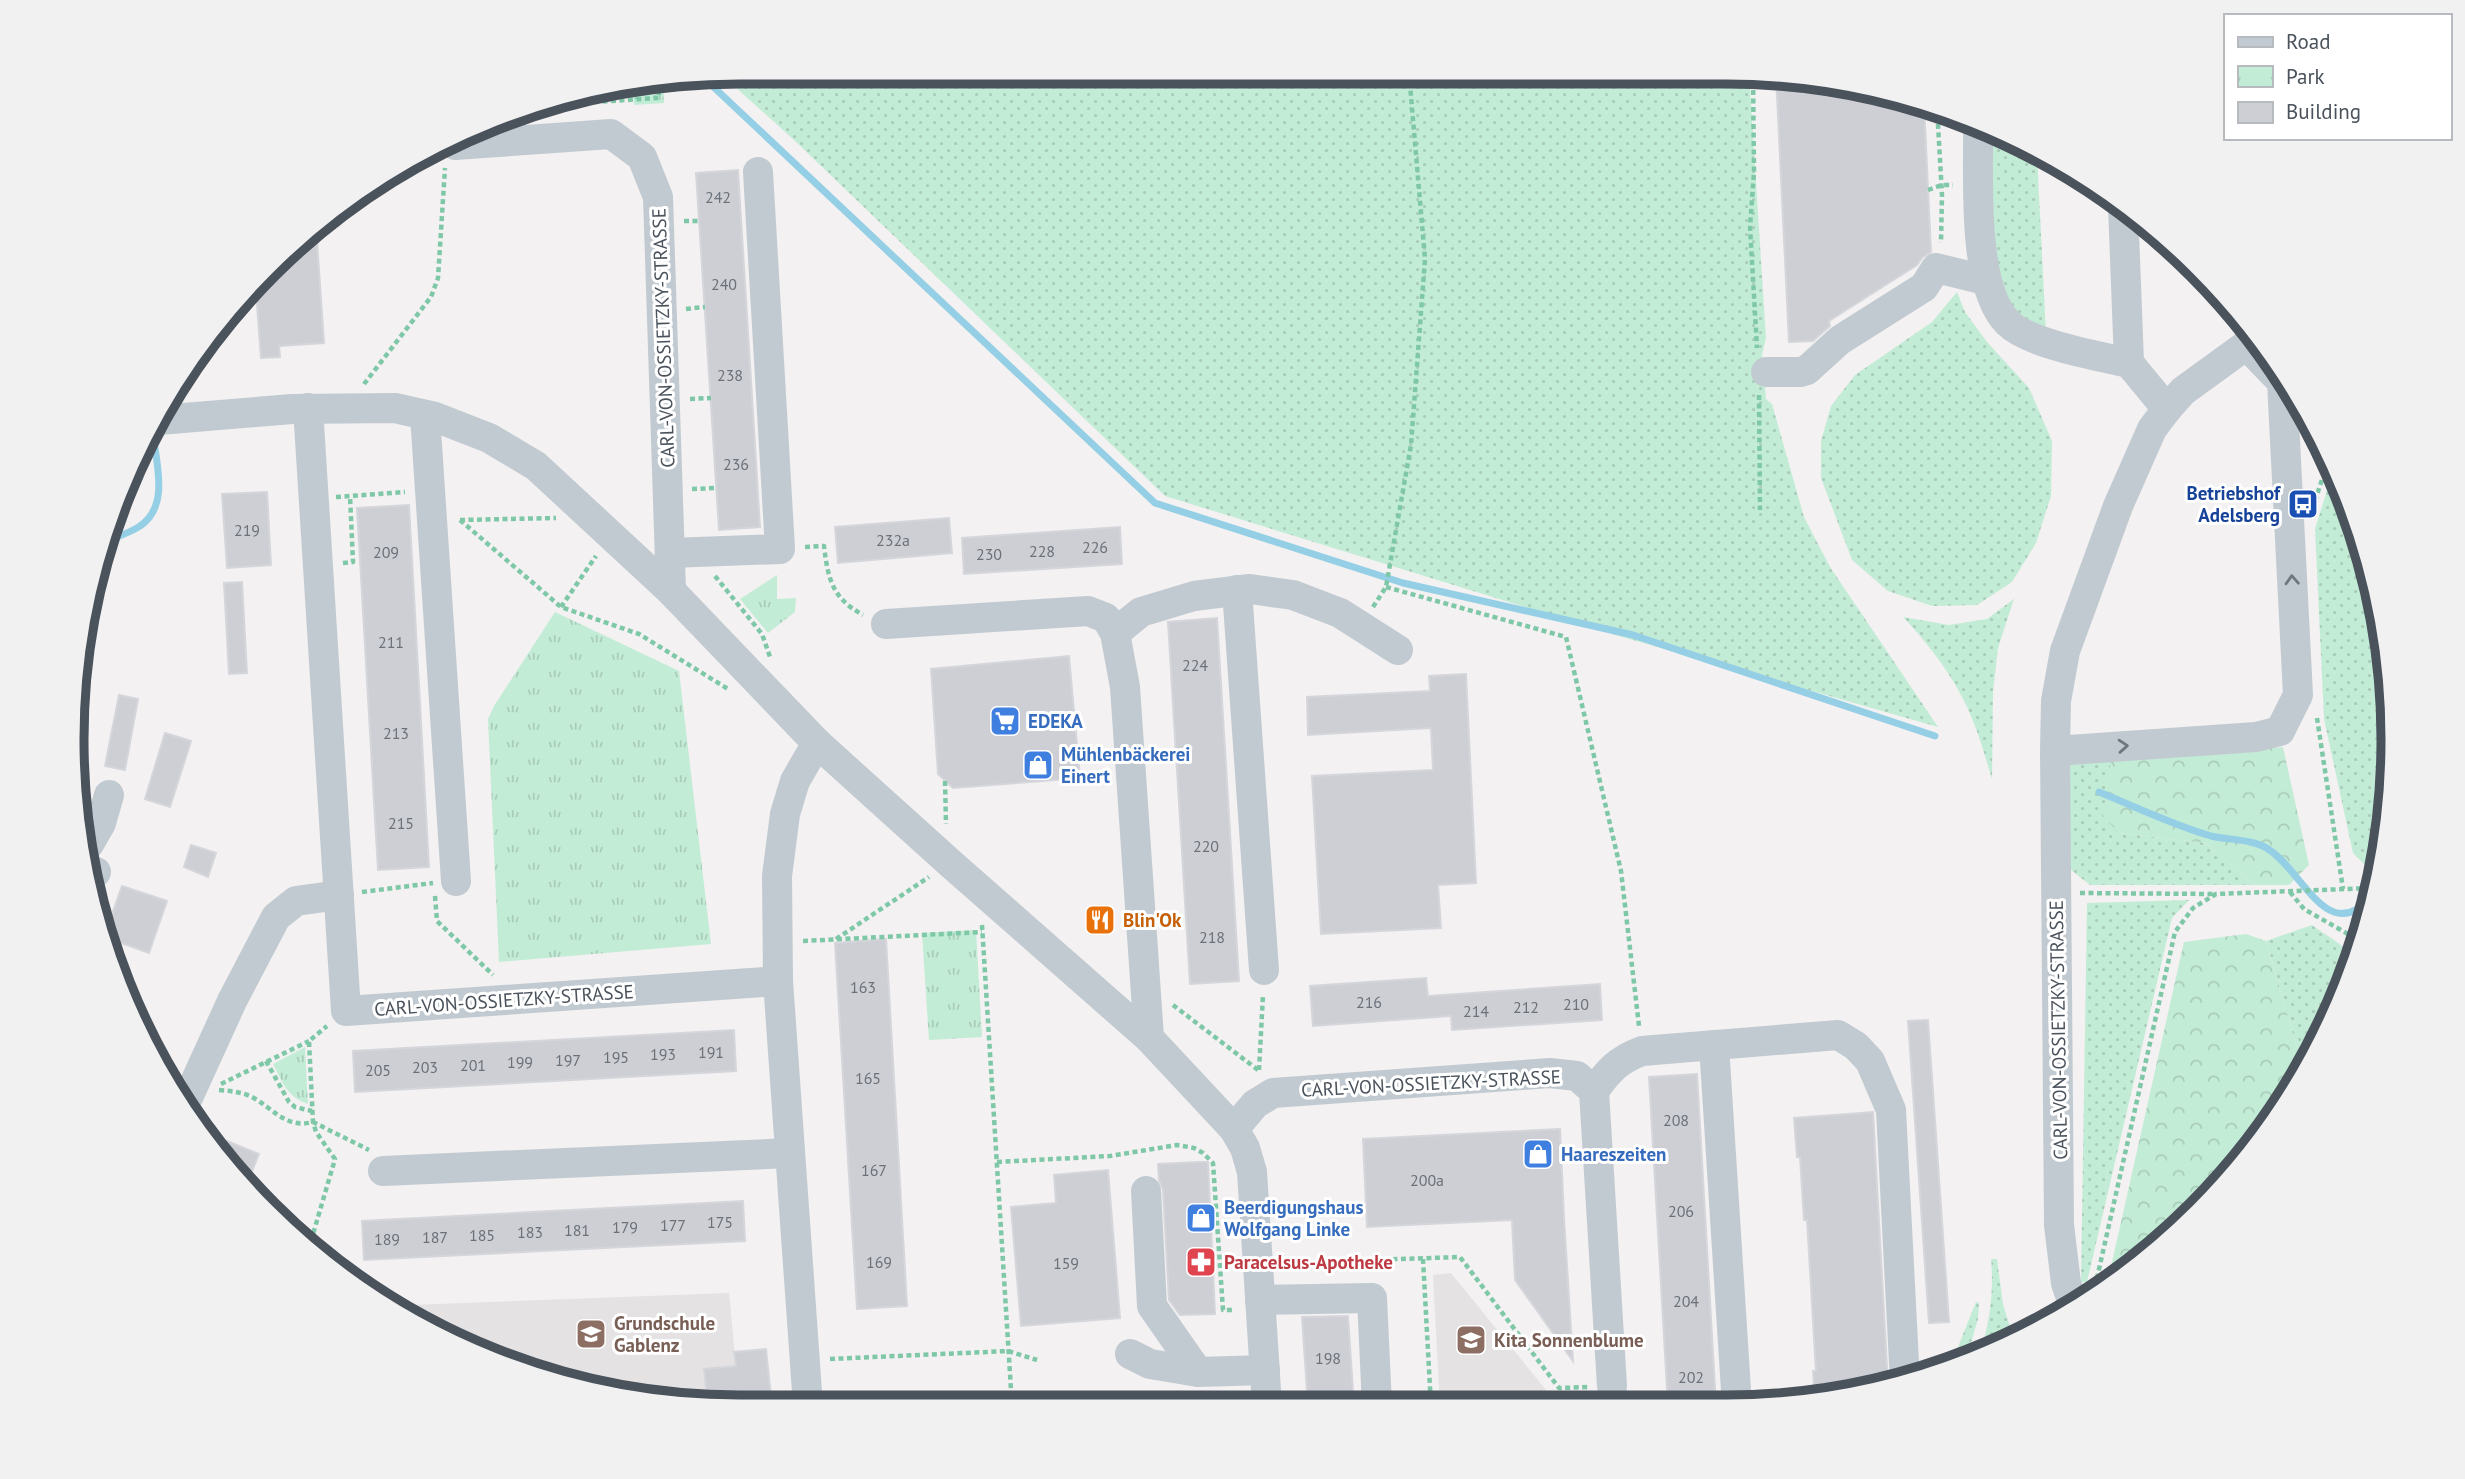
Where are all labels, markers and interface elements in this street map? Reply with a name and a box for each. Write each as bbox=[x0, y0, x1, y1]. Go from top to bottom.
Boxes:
legend bbox=[2224, 14, 2451, 140]
text: Road bbox=[2286, 28, 2330, 55]
text: Park bbox=[2286, 63, 2325, 90]
text: Building bbox=[2286, 98, 2361, 125]
house number: 242 bbox=[705, 187, 731, 207]
street label: CARL-VON-OSSIETZKY-STRASSE bbox=[646, 208, 680, 468]
house number: 240 bbox=[711, 274, 737, 294]
house number: 238 bbox=[717, 365, 743, 385]
house number: 236 bbox=[723, 454, 749, 474]
place label: Betriebshof Adelsberg bbox=[2186, 481, 2282, 527]
bus stop icon: Betriebshof Adelsberg bbox=[2286, 487, 2320, 521]
house number: 219 bbox=[234, 520, 260, 540]
house number: 232a bbox=[876, 530, 910, 550]
house number: 226 bbox=[1082, 537, 1108, 557]
house number: 228 bbox=[1029, 541, 1055, 561]
house number: 209 bbox=[373, 542, 399, 562]
house number: 230 bbox=[976, 544, 1002, 564]
one-way arrow bbox=[2284, 575, 2299, 586]
house number: 211 bbox=[378, 632, 404, 652]
house number: 224 bbox=[1182, 655, 1208, 675]
supermarket icon: EDEKA bbox=[988, 704, 1022, 738]
place label: EDEKA bbox=[1028, 709, 1083, 733]
house number: 213 bbox=[383, 723, 409, 743]
one-way arrow bbox=[2118, 739, 2129, 754]
place label: Mühlenbäckerei Einert bbox=[1061, 742, 1190, 788]
shop icon: Mühlenbäckerei Einert bbox=[1021, 748, 1055, 782]
house number: 215 bbox=[388, 813, 414, 833]
house number: 220 bbox=[1193, 836, 1219, 856]
street label: CARL-VON-OSSIETZKY-STRASSE bbox=[2044, 900, 2072, 1160]
restaurant icon: Blin'Ok bbox=[1083, 903, 1117, 937]
place label: Blin'Ok bbox=[1123, 908, 1182, 932]
house number: 218 bbox=[1199, 927, 1225, 947]
house number: 163 bbox=[850, 977, 876, 997]
street label: CARL-VON-OSSIETZKY-STRASSE bbox=[374, 979, 634, 1021]
house number: 216 bbox=[1356, 992, 1382, 1012]
house number: 210 bbox=[1563, 994, 1589, 1014]
house number: 212 bbox=[1513, 997, 1539, 1017]
house number: 214 bbox=[1463, 1001, 1489, 1021]
house number: 191 bbox=[698, 1042, 724, 1062]
house number: 193 bbox=[650, 1044, 676, 1064]
house number: 195 bbox=[603, 1047, 629, 1067]
house number: 197 bbox=[555, 1050, 581, 1070]
house number: 199 bbox=[507, 1052, 533, 1072]
house number: 201 bbox=[460, 1055, 486, 1075]
house number: 203 bbox=[412, 1057, 438, 1077]
house number: 205 bbox=[365, 1060, 391, 1080]
street label: CARL-VON-OSSIETZKY-STRASSE bbox=[1301, 1064, 1561, 1102]
house number: 165 bbox=[855, 1068, 881, 1088]
house number: 208 bbox=[1663, 1110, 1689, 1130]
shop icon: Haareszeiten bbox=[1521, 1137, 1555, 1171]
place label: Haareszeiten bbox=[1561, 1142, 1666, 1166]
house number: 167 bbox=[861, 1160, 887, 1180]
house number: 200a bbox=[1410, 1170, 1444, 1190]
place label: Beerdigungshaus Wolfgang Linke bbox=[1224, 1195, 1363, 1241]
shop icon: Beerdigungshaus Wolfgang Linke bbox=[1184, 1201, 1218, 1235]
house number: 206 bbox=[1668, 1201, 1694, 1221]
house number: 175 bbox=[707, 1212, 733, 1232]
house number: 177 bbox=[660, 1215, 686, 1235]
house number: 179 bbox=[612, 1217, 638, 1237]
house number: 181 bbox=[564, 1220, 590, 1240]
house number: 183 bbox=[517, 1222, 543, 1242]
house number: 185 bbox=[469, 1225, 495, 1245]
house number: 187 bbox=[422, 1227, 448, 1247]
house number: 189 bbox=[374, 1229, 400, 1249]
pharmacy icon: Paracelsus-Apotheke bbox=[1184, 1245, 1218, 1279]
place label: Paracelsus-Apotheke bbox=[1224, 1250, 1393, 1274]
house number: 169 bbox=[866, 1252, 892, 1272]
house number: 159 bbox=[1053, 1253, 1079, 1273]
house number: 204 bbox=[1673, 1291, 1699, 1311]
place label: Grundschule Gablenz bbox=[614, 1311, 715, 1357]
school or university icon: Grundschule Gablenz bbox=[574, 1317, 608, 1351]
school or university icon: Kita Sonnenblume bbox=[1454, 1323, 1488, 1357]
place label: Kita Sonnenblume bbox=[1494, 1328, 1644, 1352]
house number: 198 bbox=[1315, 1348, 1341, 1368]
house number: 202 bbox=[1678, 1367, 1704, 1387]

